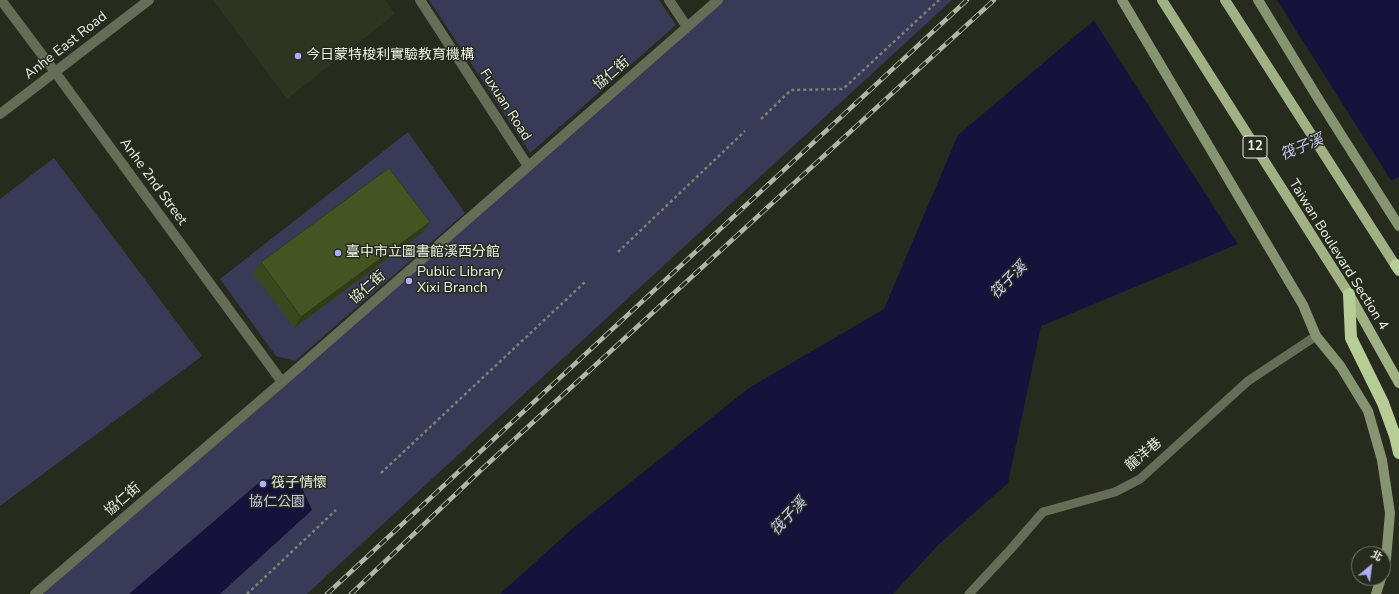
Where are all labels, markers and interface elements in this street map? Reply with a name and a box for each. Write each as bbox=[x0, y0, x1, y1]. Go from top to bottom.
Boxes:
street label: Anhe East Road bbox=[21, 8, 111, 84]
place label: 今日蒙特梭利實驗教育機構 bbox=[306, 48, 474, 64]
marker: 今日蒙特梭利實驗教育機構 bbox=[293, 51, 303, 61]
street label: 協仁街 bbox=[591, 54, 633, 94]
street label: Fuxuan Road bbox=[476, 66, 534, 144]
water label: 筏子溪 bbox=[1278, 131, 1326, 165]
street label: Anhe 2nd Street bbox=[116, 135, 190, 229]
road number: 12 bbox=[1243, 136, 1267, 158]
street label: Taiwan Boulevard Section 4 bbox=[1285, 176, 1391, 334]
place label: 臺中市立圖書館溪西分館 bbox=[346, 245, 500, 261]
marker: 臺中市立圖書館溪西分館 bbox=[333, 248, 343, 258]
water label: 筏子溪 bbox=[987, 259, 1031, 303]
place label: Public Library Xixi Branch bbox=[417, 265, 503, 298]
street label: 協仁街 bbox=[347, 268, 389, 308]
marker: Public Library Xixi Branch bbox=[404, 276, 414, 286]
street label: 龍洋巷 bbox=[1123, 435, 1165, 475]
place label: 筏子情懷 bbox=[271, 476, 327, 492]
marker: 筏子情懷 bbox=[258, 479, 268, 489]
street label: 協仁街 bbox=[102, 480, 144, 520]
water label: 筏子溪 bbox=[767, 494, 811, 540]
park label: 協仁公園 bbox=[249, 495, 305, 511]
north arrow bbox=[1351, 546, 1391, 586]
text: 北 bbox=[1368, 547, 1385, 565]

